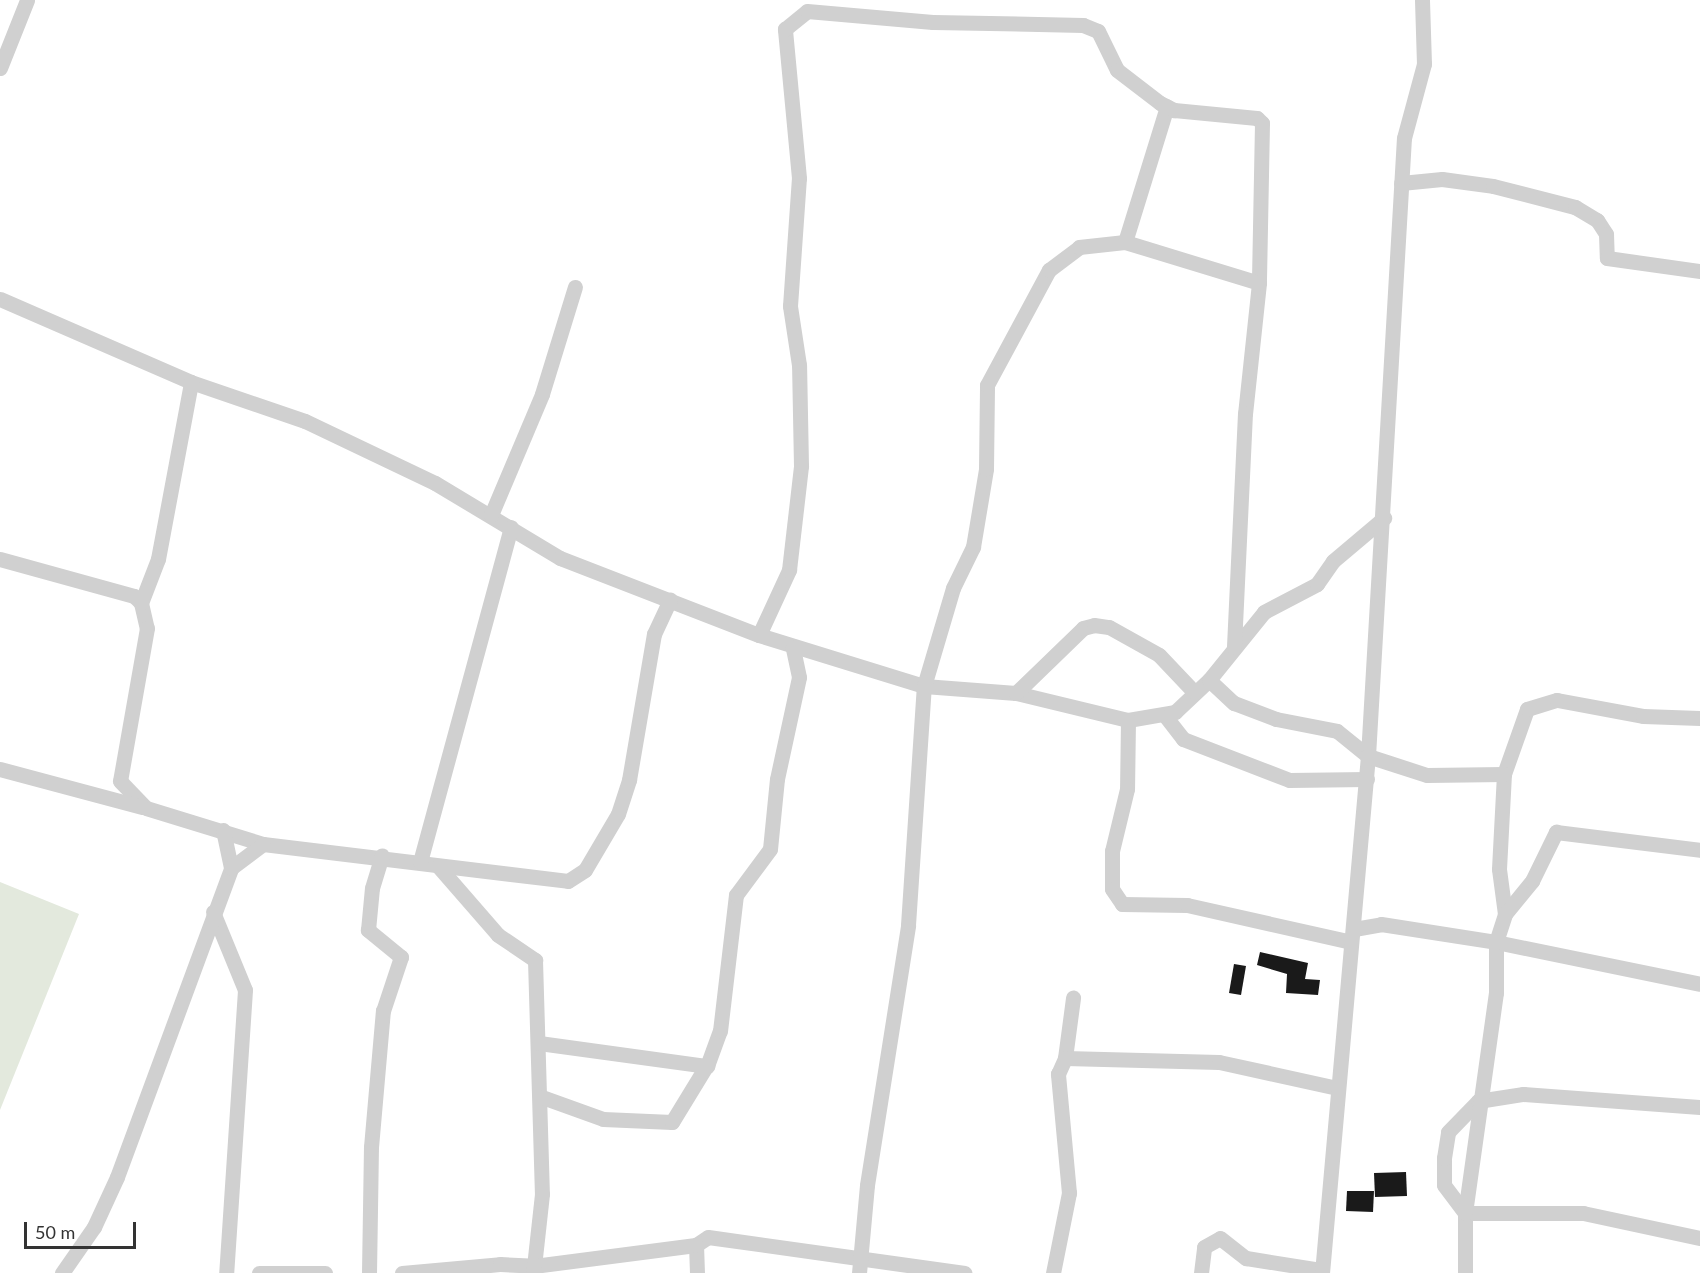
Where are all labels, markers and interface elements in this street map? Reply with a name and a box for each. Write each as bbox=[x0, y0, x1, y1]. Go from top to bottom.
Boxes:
scale bar bbox=[27, 1210, 140, 1248]
text: 50 m bbox=[35, 1221, 75, 1243]

